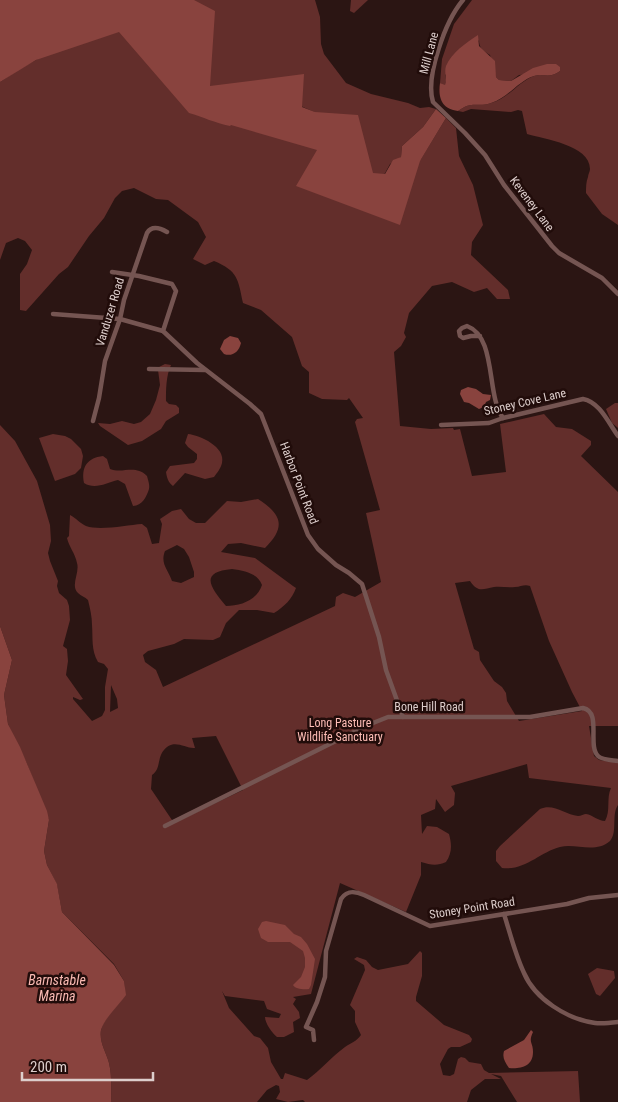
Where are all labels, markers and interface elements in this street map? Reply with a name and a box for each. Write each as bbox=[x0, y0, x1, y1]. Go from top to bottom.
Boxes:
street label: Mill Lane bbox=[417, 30, 441, 76]
street label: Keveney Lane bbox=[507, 174, 557, 234]
street label: Vanduzer Road bbox=[93, 276, 127, 348]
street label: Stoney Cove Lane bbox=[483, 386, 568, 418]
street label: Harbor Point Road bbox=[277, 440, 321, 526]
street label: Bone Hill Road bbox=[394, 700, 464, 714]
park label: Long Pasture Wildlife Sanctuary bbox=[297, 716, 383, 744]
street label: Stoney Point Road bbox=[428, 894, 516, 922]
water label: Barnstable Marina bbox=[28, 972, 86, 1004]
scale bar bbox=[22, 1050, 154, 1082]
text: 200 m bbox=[30, 1058, 67, 1076]

